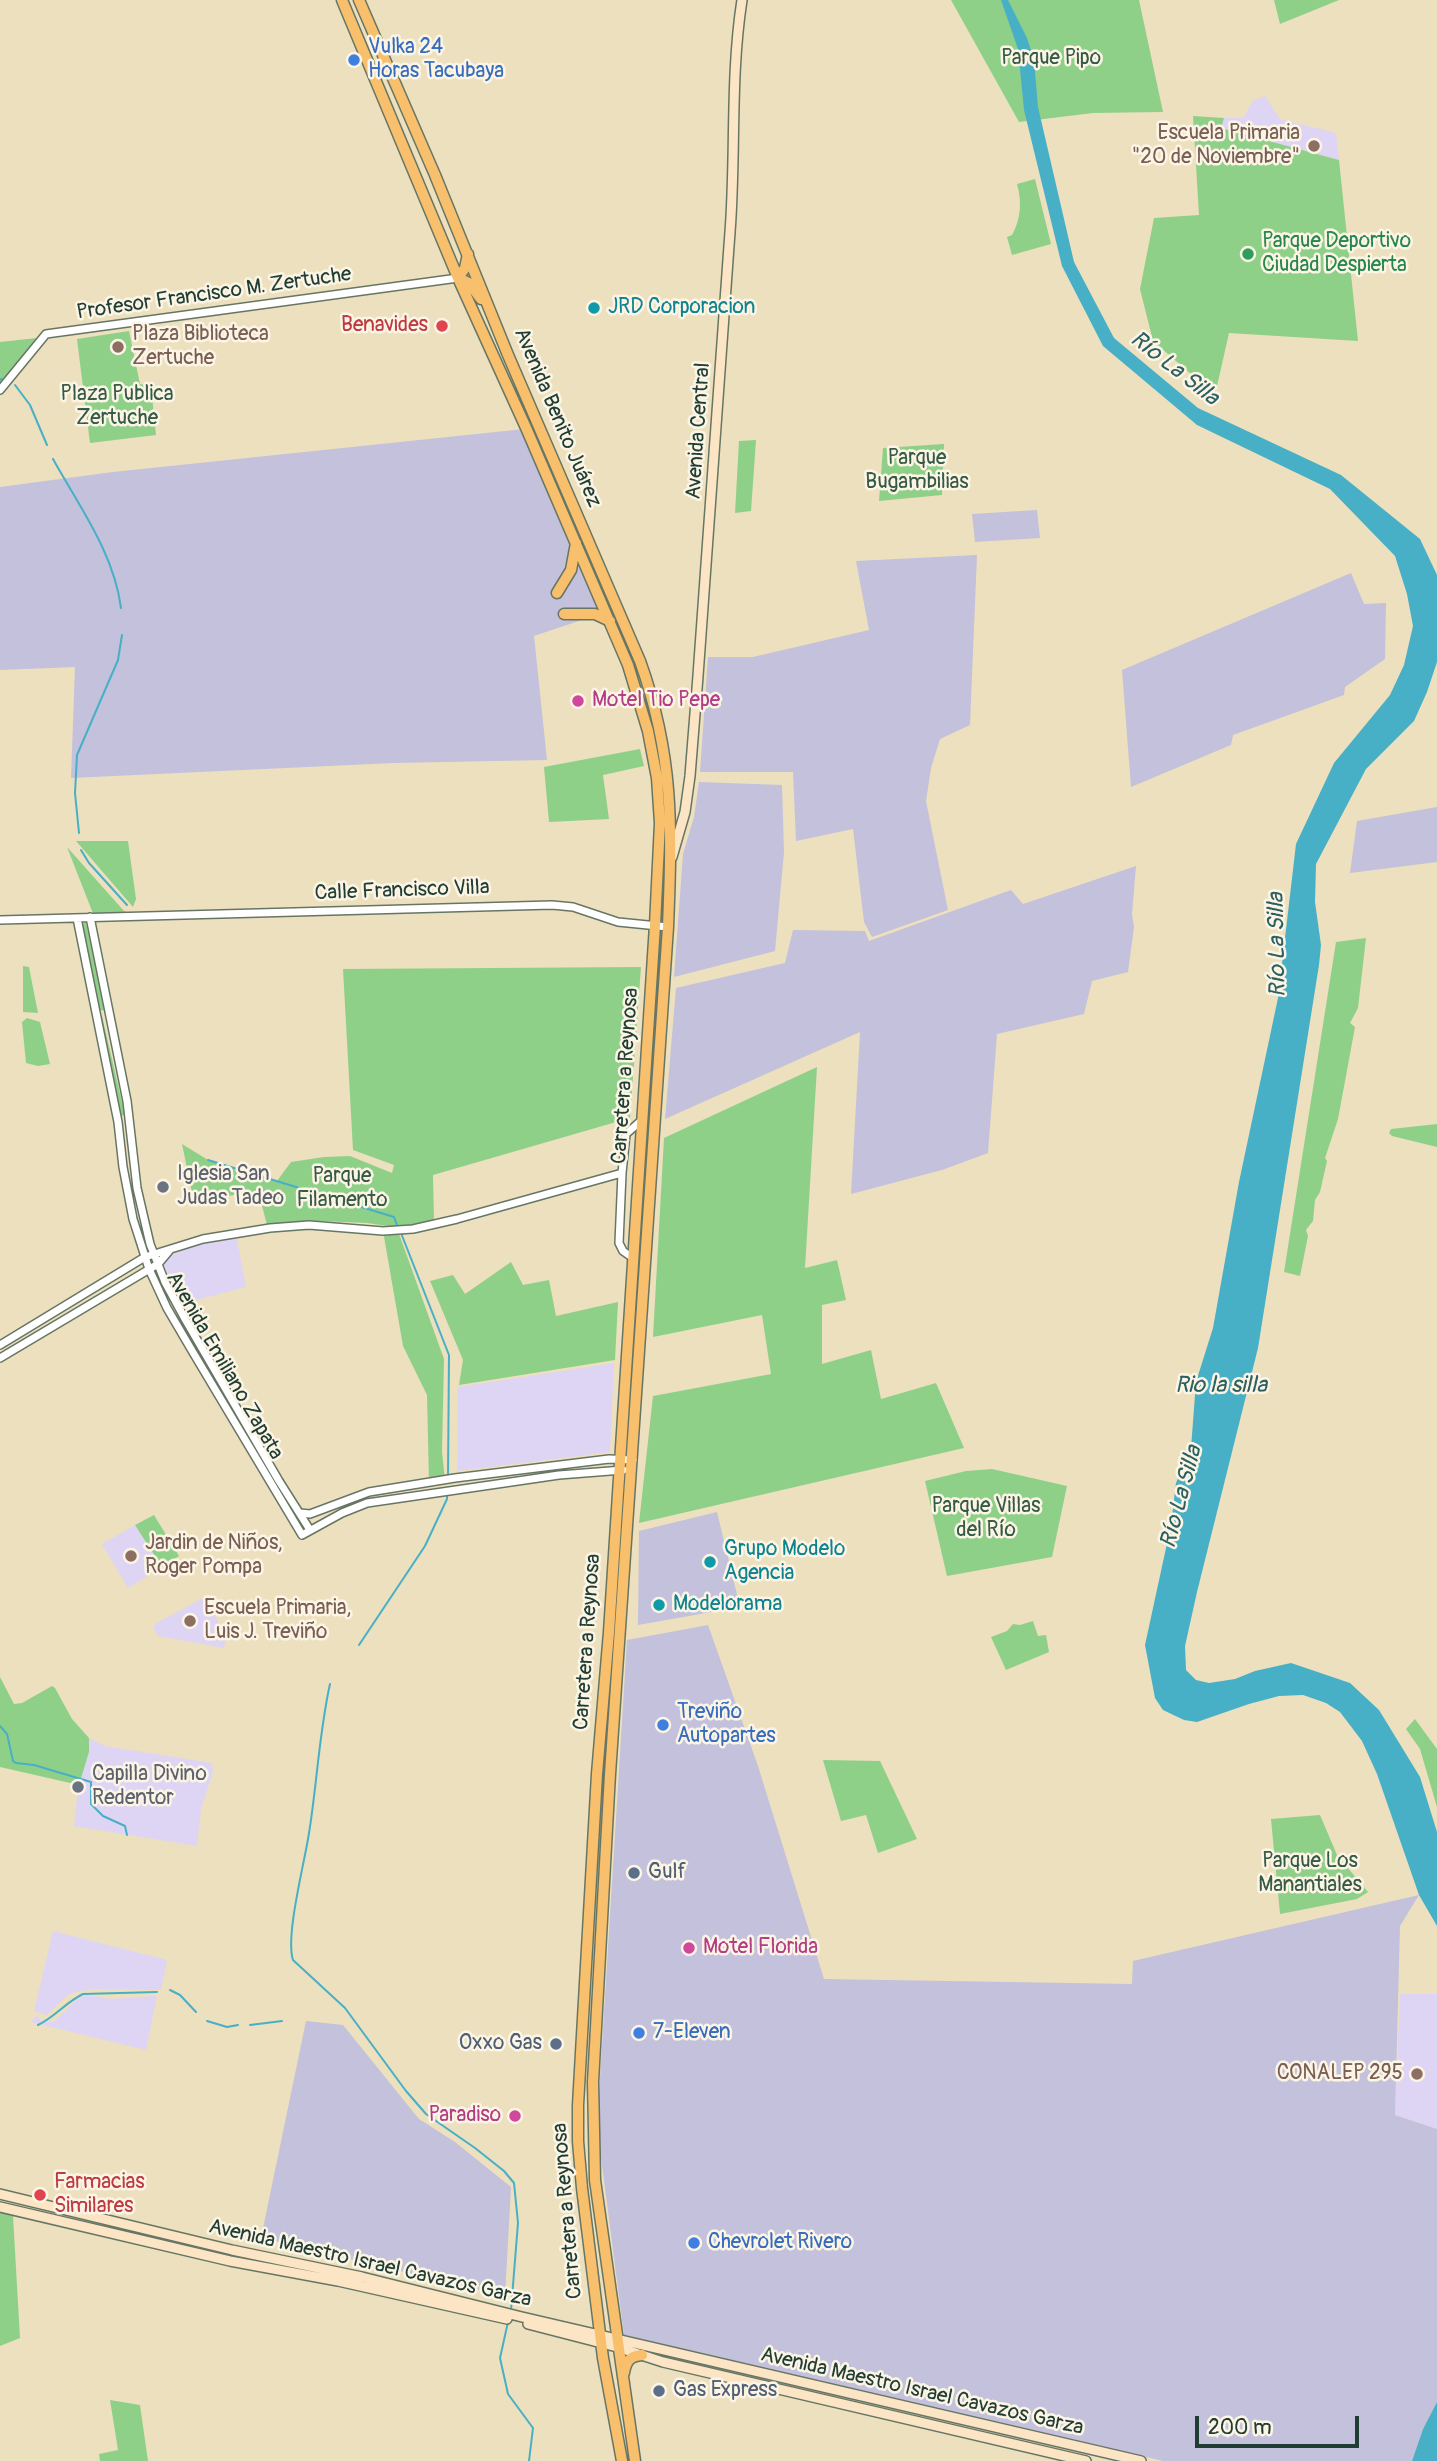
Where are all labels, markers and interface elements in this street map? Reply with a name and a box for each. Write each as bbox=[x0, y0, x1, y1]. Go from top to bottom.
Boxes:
place label: Vulka 24 Horas Tacubaya bbox=[368, 35, 504, 85]
park label: Parque Pipo bbox=[1001, 46, 1101, 72]
marker: Vulka 24 Horas Tacubaya bbox=[346, 52, 362, 68]
place label: Escuela Primaria "20 de Noviembre" bbox=[1132, 121, 1300, 171]
marker: Escuela Primaria "20 de Noviembre" bbox=[1306, 138, 1322, 154]
place label: Parque Deportivo Ciudad Despierta bbox=[1262, 229, 1411, 279]
marker: Parque Deportivo Ciudad Despierta bbox=[1240, 246, 1256, 262]
street label: Profesor Francisco M. Zertuche bbox=[75, 262, 353, 326]
place label: JRD Corporacion bbox=[608, 295, 755, 321]
marker: JRD Corporacion bbox=[586, 300, 602, 316]
place label: Benavides bbox=[341, 313, 428, 339]
marker: Benavides bbox=[434, 318, 450, 334]
place label: Plaza Biblioteca Zertuche bbox=[132, 322, 269, 372]
street label: Avenida Benito Juárez bbox=[508, 324, 606, 512]
water label: Río La Silla bbox=[1124, 326, 1224, 412]
marker: Plaza Biblioteca Zertuche bbox=[110, 339, 126, 355]
street label: Avenida Central bbox=[682, 362, 716, 500]
park label: Plaza Publica Zertuche bbox=[60, 382, 174, 432]
park label: Parque Bugambilias bbox=[865, 446, 969, 496]
place label: Motel Tio Pepe bbox=[592, 688, 720, 714]
marker: Motel Tio Pepe bbox=[570, 693, 586, 709]
street label: Calle Francisco Villa bbox=[314, 875, 490, 907]
water label: Río La Silla bbox=[1263, 892, 1293, 998]
street label: Carretera a Reynosa bbox=[607, 987, 645, 1165]
place label: Iglesia San Judas Tadeo bbox=[177, 1162, 284, 1212]
park label: Parque Filamento bbox=[296, 1164, 388, 1214]
marker: Iglesia San Judas Tadeo bbox=[155, 1179, 171, 1195]
street label: Avenida Emiliano Zapata bbox=[160, 1268, 288, 1464]
water label: Rio la silla bbox=[1175, 1372, 1267, 1400]
water label: Río La Silla bbox=[1155, 1443, 1209, 1551]
park label: Parque Villas del Río bbox=[932, 1494, 1040, 1544]
place label: Jardin de Niños, Roger Pompa bbox=[145, 1531, 283, 1581]
place label: Grupo Modelo Agencia bbox=[724, 1537, 845, 1587]
marker: Jardin de Niños, Roger Pompa bbox=[123, 1548, 139, 1564]
street label: Carretera a Reynosa bbox=[569, 1553, 607, 1731]
marker: Grupo Modelo Agencia bbox=[702, 1554, 718, 1570]
place label: Modelorama bbox=[673, 1592, 782, 1618]
place label: Escuela Primaria, Luis J. Treviño bbox=[204, 1596, 351, 1646]
marker: Modelorama bbox=[651, 1597, 667, 1613]
marker: Escuela Primaria, Luis J. Treviño bbox=[182, 1613, 198, 1629]
place label: Treviño Autopartes bbox=[677, 1700, 776, 1750]
marker: Treviño Autopartes bbox=[655, 1717, 671, 1733]
place label: Capilla Divino Redentor bbox=[92, 1762, 207, 1812]
marker: Capilla Divino Redentor bbox=[70, 1779, 86, 1795]
park label: Parque Los Manantiales bbox=[1258, 1849, 1362, 1899]
place label: Gulf bbox=[648, 1860, 686, 1886]
marker: Gulf bbox=[626, 1865, 642, 1881]
place label: Motel Florida bbox=[703, 1935, 818, 1961]
marker: Motel Florida bbox=[681, 1940, 697, 1956]
place label: 7-Eleven bbox=[653, 2020, 731, 2046]
marker: 7-Eleven bbox=[631, 2025, 647, 2041]
place label: Oxxo Gas bbox=[459, 2031, 542, 2057]
marker: Oxxo Gas bbox=[548, 2036, 564, 2052]
place label: CONALEP 295 bbox=[1277, 2061, 1403, 2087]
marker: CONALEP 295 bbox=[1409, 2066, 1425, 2082]
place label: Paradiso bbox=[429, 2103, 501, 2129]
marker: Paradiso bbox=[507, 2108, 523, 2124]
street label: Carretera a Reynosa bbox=[548, 2122, 588, 2300]
place label: Farmacias Similares bbox=[54, 2170, 145, 2220]
marker: Farmacias Similares bbox=[32, 2187, 48, 2203]
street label: Avenida Maestro Israel Cavazos Garza bbox=[206, 2215, 534, 2313]
place label: Chevrolet Rivero bbox=[708, 2230, 852, 2256]
marker: Chevrolet Rivero bbox=[686, 2235, 702, 2251]
street label: Avenida Maestro Israel Cavazos Garza bbox=[758, 2343, 1086, 2441]
place label: Gas Express bbox=[673, 2378, 777, 2404]
marker: Gas Express bbox=[651, 2383, 667, 2399]
scale bar bbox=[1199, 2402, 1364, 2446]
text: 200 m bbox=[1208, 2414, 1272, 2441]

